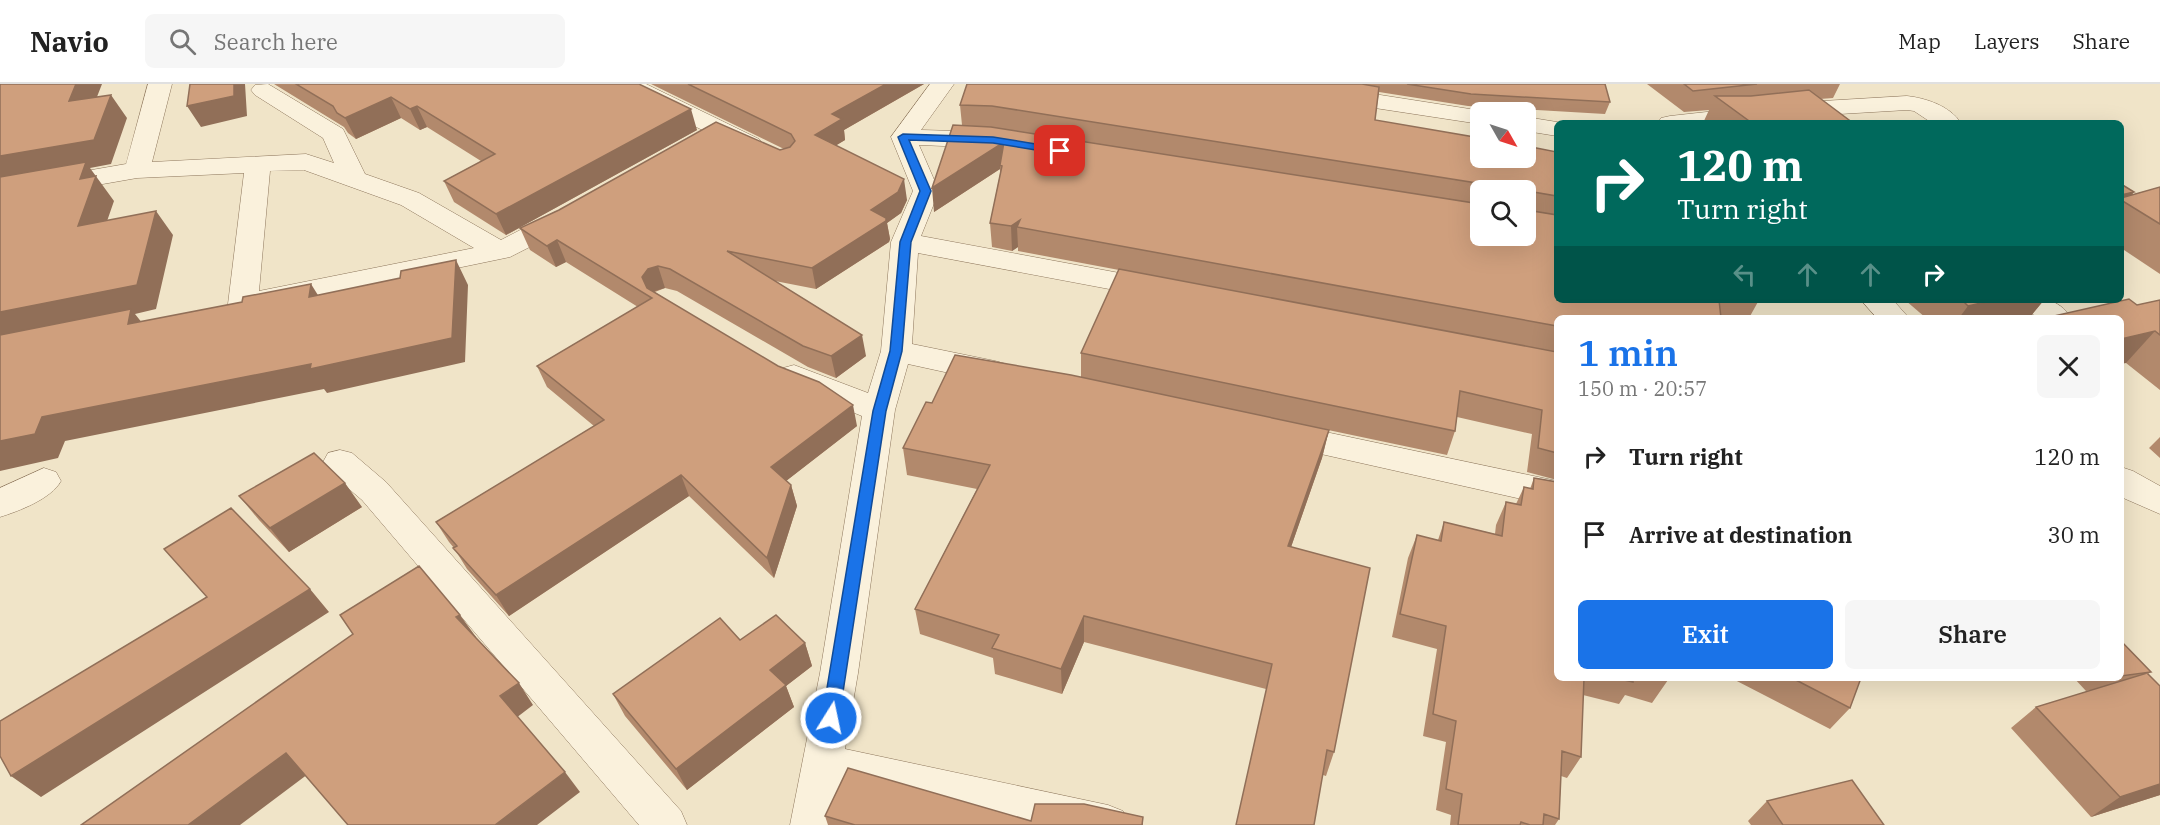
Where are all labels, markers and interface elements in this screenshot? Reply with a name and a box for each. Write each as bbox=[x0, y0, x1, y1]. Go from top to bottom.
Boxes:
search box bbox=[145, 14, 565, 68]
text: Navio bbox=[30, 23, 109, 60]
icon: search bbox=[166, 25, 199, 58]
text: Search here bbox=[214, 27, 338, 56]
text: Map bbox=[1898, 27, 1941, 55]
text: Layers bbox=[1974, 27, 2040, 55]
text: Share bbox=[2073, 27, 2130, 55]
north arrow bbox=[1470, 102, 1536, 168]
map controls bbox=[1470, 102, 1536, 246]
pin bbox=[1034, 125, 1085, 176]
icon: arrive bbox=[1043, 134, 1076, 167]
text: 120 m bbox=[1677, 138, 1803, 193]
icon: right bbox=[1578, 144, 1656, 222]
button: search bbox=[1470, 180, 1536, 246]
text: Turn right bbox=[1677, 191, 1808, 226]
icon: left bbox=[1728, 258, 1761, 291]
icon: ahead bbox=[1791, 258, 1824, 291]
icon: ahead bbox=[1854, 258, 1887, 291]
icon: right bbox=[1917, 258, 1950, 291]
text: 1 min bbox=[1578, 329, 1678, 376]
button: close bbox=[2037, 335, 2100, 398]
text: 150 m · 20:57 bbox=[1578, 375, 1707, 402]
icon: right bbox=[1578, 440, 1611, 473]
text: Turn right bbox=[1629, 442, 1743, 471]
text: 120 m bbox=[2034, 442, 2100, 471]
icon: arrive bbox=[1578, 518, 1611, 551]
text: Arrive at destination bbox=[1629, 520, 1852, 549]
text: 30 m bbox=[2048, 520, 2100, 549]
button: Exit bbox=[1578, 600, 1833, 669]
button: Share bbox=[1845, 600, 2100, 669]
position arrow bbox=[799, 686, 863, 750]

